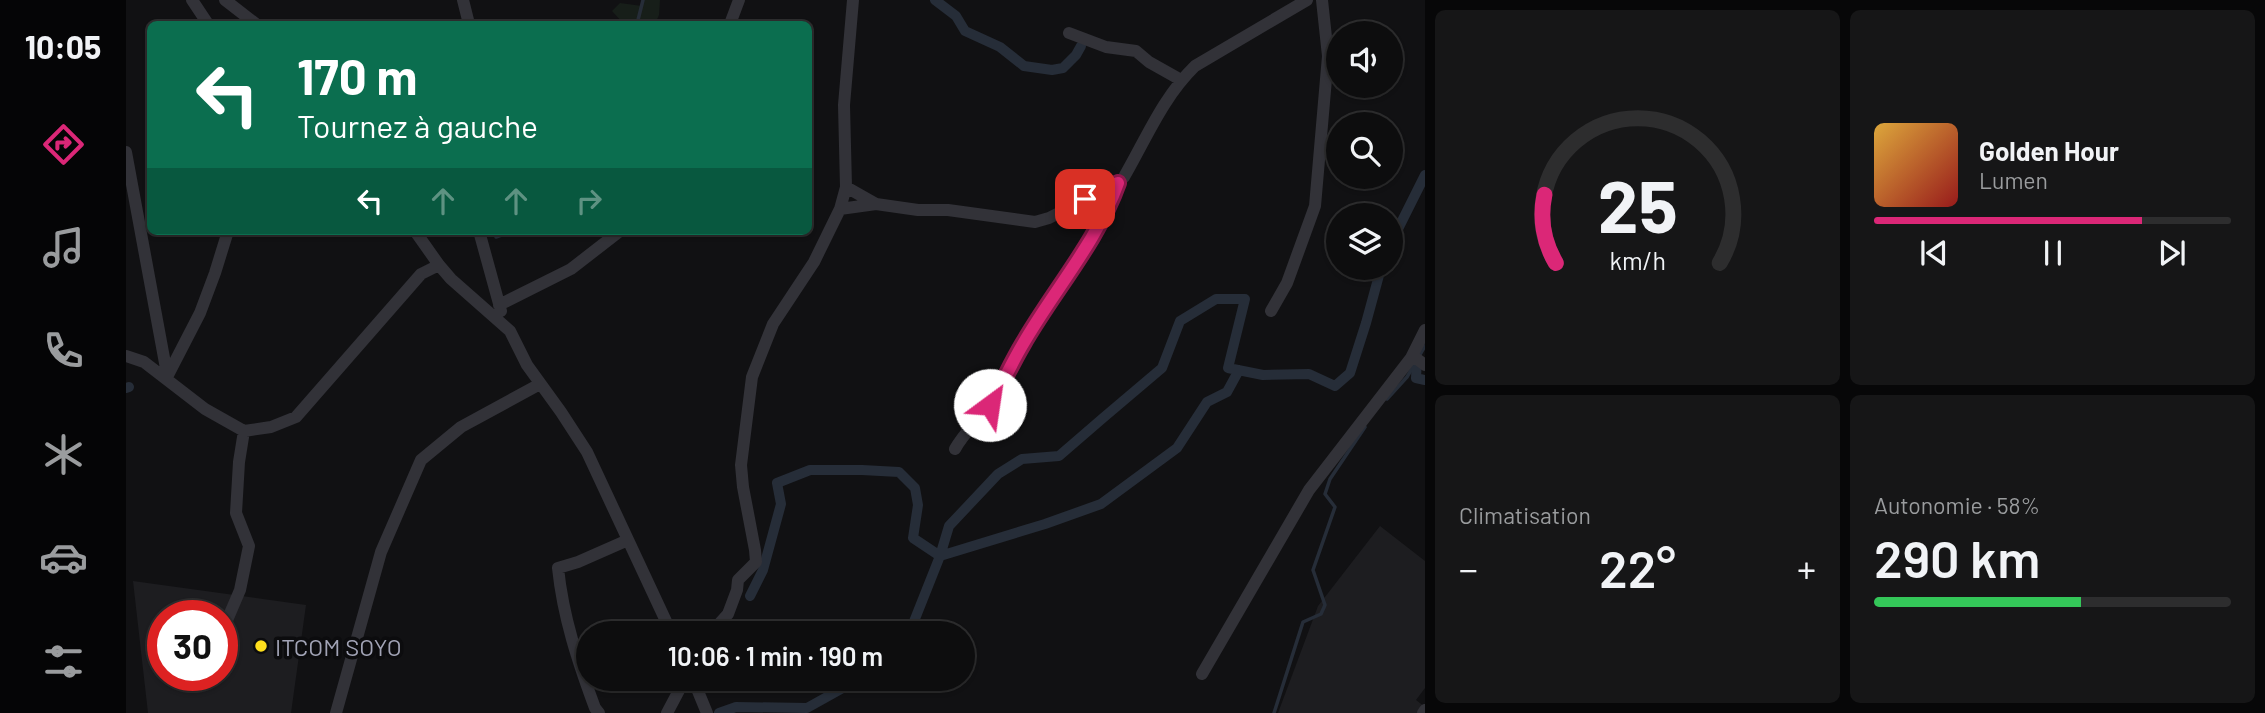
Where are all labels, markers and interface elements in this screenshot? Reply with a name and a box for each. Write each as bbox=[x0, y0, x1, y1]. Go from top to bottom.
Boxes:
map controls bbox=[1326, 21, 1403, 280]
button: sound bbox=[1326, 21, 1403, 98]
text: 10:05 bbox=[25, 27, 101, 65]
text: 170 m bbox=[297, 46, 417, 105]
icon: left bbox=[182, 49, 273, 140]
text: Tournez à gauche bbox=[297, 106, 538, 144]
button: search bbox=[1326, 112, 1403, 189]
icon: directions bbox=[39, 120, 88, 169]
text: Golden Hour bbox=[1979, 135, 2119, 166]
text: 25 bbox=[1597, 161, 1678, 249]
text: Lumen bbox=[1979, 166, 2048, 194]
pin bbox=[1055, 169, 1115, 229]
icon: arrive bbox=[1066, 180, 1104, 218]
icon: left bbox=[351, 182, 389, 220]
icon: ahead bbox=[424, 182, 462, 220]
icon: ahead bbox=[497, 182, 535, 220]
icon: right bbox=[570, 182, 608, 220]
button: layers bbox=[1326, 203, 1403, 280]
icon: music bbox=[39, 223, 88, 272]
icon: previous bbox=[1915, 234, 1953, 272]
icon: pause bbox=[2034, 234, 2072, 272]
icon: next bbox=[2153, 234, 2191, 272]
text: km/h bbox=[1609, 245, 1666, 275]
icon: phone bbox=[39, 326, 88, 375]
position arrow bbox=[953, 368, 1027, 442]
icon: climate bbox=[39, 430, 88, 479]
text: Autonomie · 58% bbox=[1874, 491, 2040, 519]
text: Climatisation bbox=[1459, 501, 1591, 529]
text: 290 km bbox=[1874, 526, 2040, 588]
icon: car bbox=[39, 533, 88, 582]
text: 22° bbox=[1599, 536, 1676, 598]
text: − bbox=[1459, 545, 1478, 591]
text: + bbox=[1797, 545, 1816, 591]
speed limit sign: 30 bbox=[147, 600, 238, 691]
place label: ITCOM SOYO bbox=[275, 632, 402, 661]
icon: filters bbox=[39, 637, 88, 686]
marker: ITCOM SOYO bbox=[253, 638, 269, 654]
text: 10:06 · 1 min · 190 m bbox=[668, 640, 883, 671]

